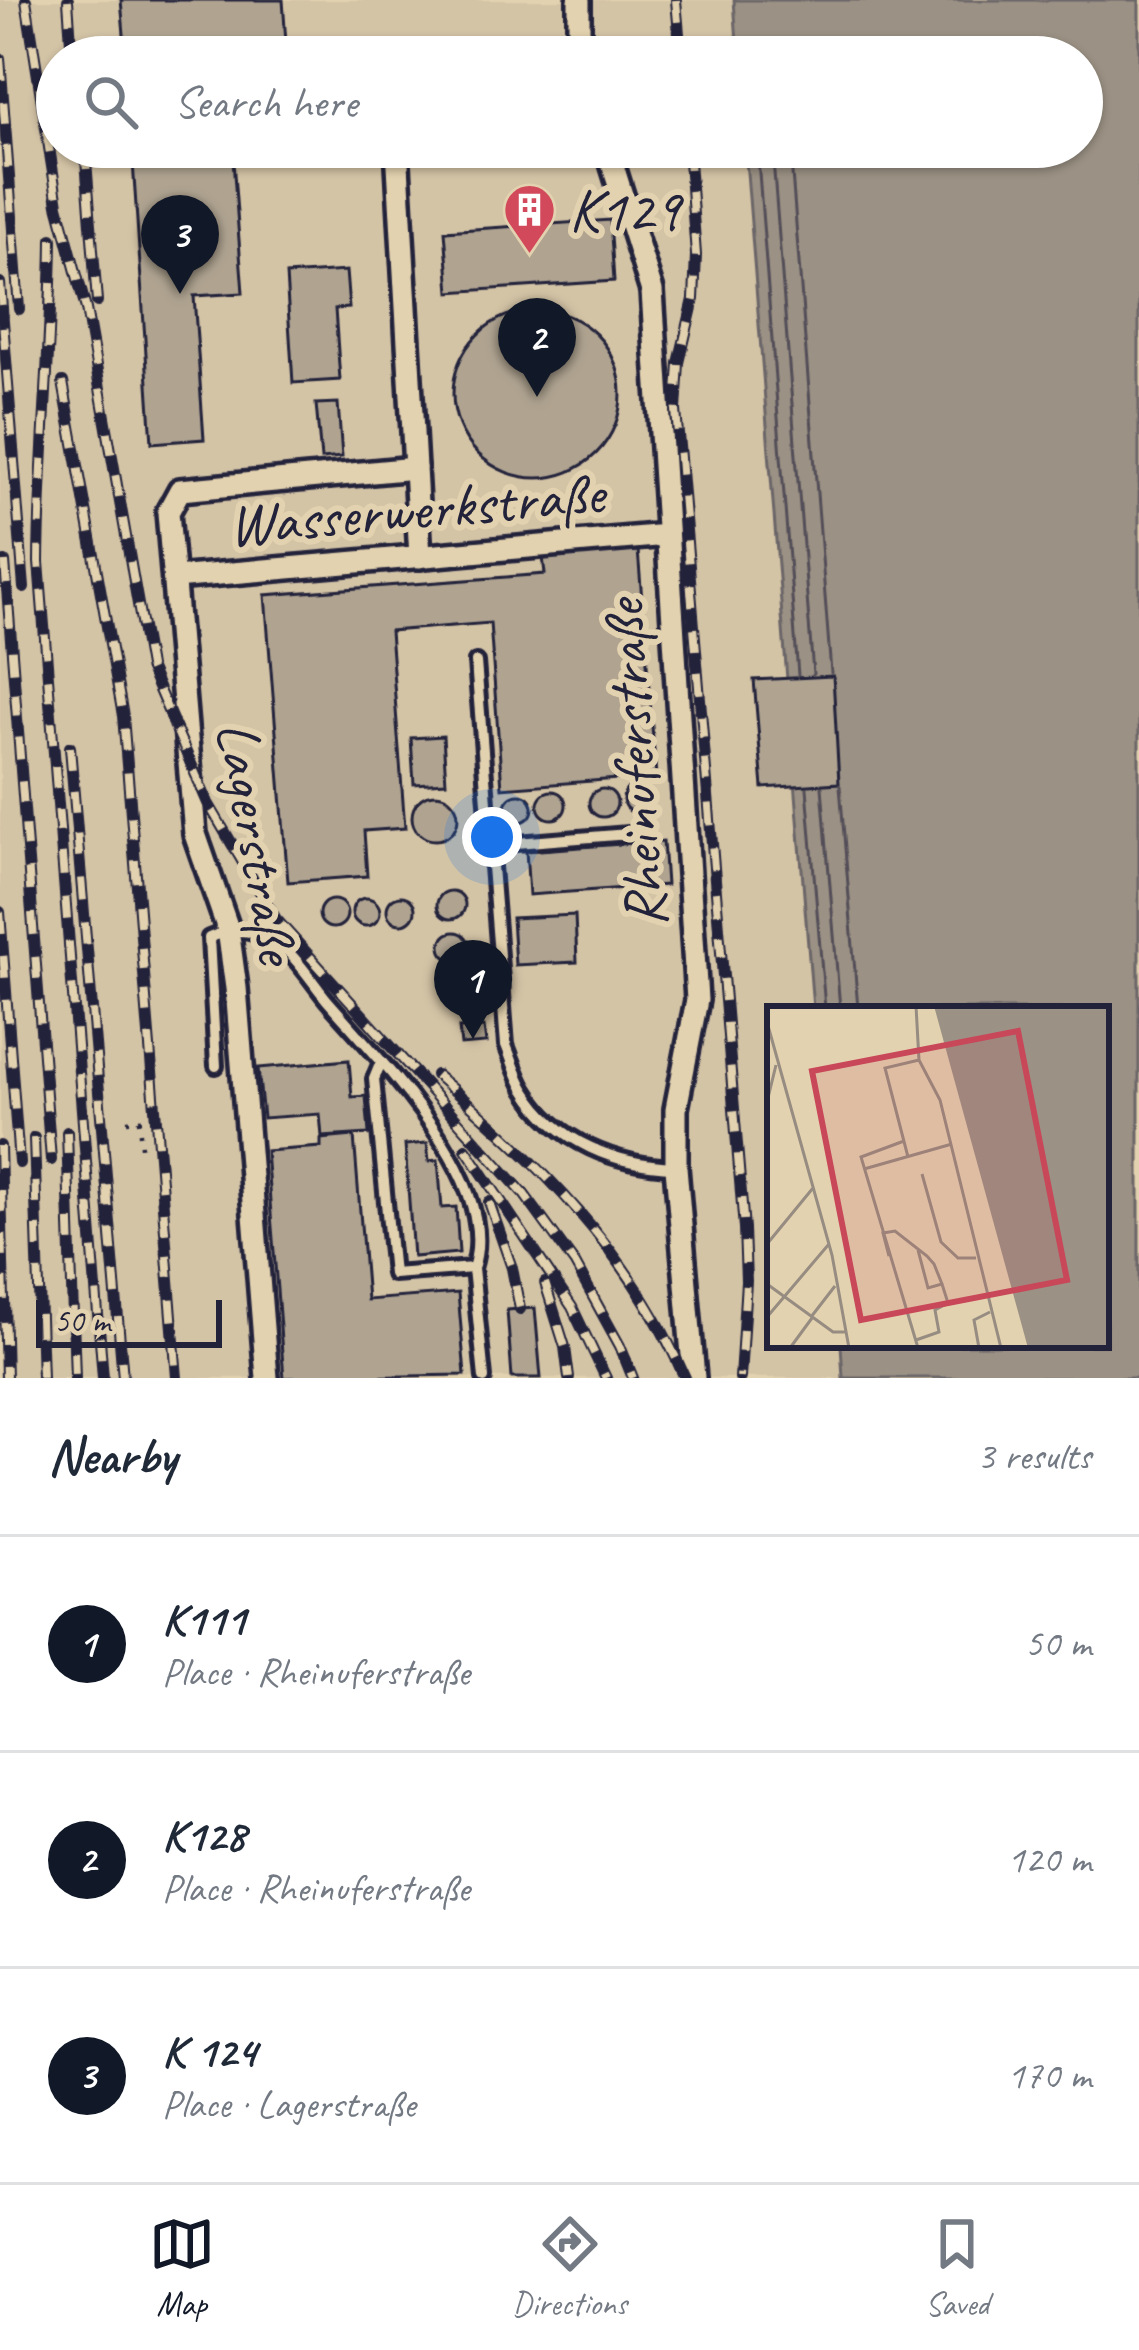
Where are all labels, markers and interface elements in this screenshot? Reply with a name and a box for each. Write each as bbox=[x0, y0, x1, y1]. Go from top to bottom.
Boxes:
search box bbox=[36, 36, 1103, 168]
icon: search bbox=[78, 69, 144, 135]
text: Search here bbox=[174, 74, 357, 131]
place label: K129 bbox=[569, 172, 685, 248]
building icon: K129 bbox=[502, 182, 558, 256]
pin: 3 bbox=[141, 195, 219, 294]
pin: 2 bbox=[498, 298, 576, 397]
street label: Wasserwerkstraße bbox=[225, 454, 612, 563]
street label: Rheinuferstraße bbox=[584, 593, 683, 930]
street label: Lagerstraße bbox=[199, 715, 317, 973]
your location bbox=[462, 807, 522, 867]
pin: 1 bbox=[434, 940, 512, 1039]
inset map bbox=[767, 1006, 1109, 1348]
scale bar bbox=[36, 1294, 222, 1347]
text: 50 m bbox=[54, 1300, 110, 1342]
text: Nearby bbox=[48, 1424, 176, 1488]
text: 3 results bbox=[977, 1432, 1091, 1481]
text: K111 bbox=[162, 1591, 246, 1648]
text: 1 bbox=[78, 1619, 96, 1668]
text: 50 m bbox=[1025, 1619, 1091, 1668]
text: Place · Rheinuferstraße bbox=[162, 1648, 470, 1697]
text: K128 bbox=[162, 1807, 246, 1864]
text: 2 bbox=[78, 1835, 96, 1884]
text: 120 m bbox=[1007, 1835, 1091, 1884]
text: Place · Rheinuferstraße bbox=[162, 1864, 470, 1913]
text: K 124 bbox=[162, 2023, 257, 2080]
text: 3 bbox=[78, 2051, 96, 2100]
text: 170 m bbox=[1007, 2051, 1091, 2100]
text: Place · Lagerstraße bbox=[162, 2080, 415, 2129]
tab: Map bbox=[149, 2211, 215, 2325]
tab: Directions bbox=[512, 2211, 627, 2325]
tab: Saved bbox=[924, 2211, 990, 2325]

